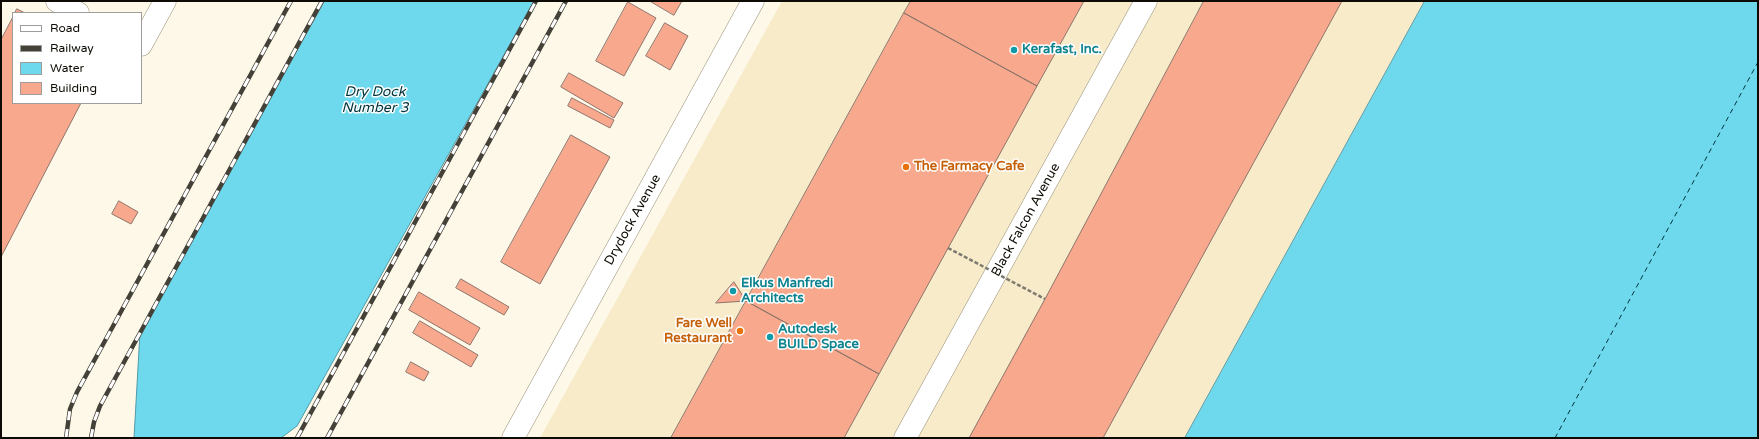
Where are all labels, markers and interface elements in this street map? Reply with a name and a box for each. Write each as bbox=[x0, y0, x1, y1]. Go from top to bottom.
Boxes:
legend bbox=[12, 12, 142, 104]
text: Road bbox=[50, 21, 80, 35]
text: Railway bbox=[50, 41, 94, 55]
place label: Kerafast, Inc. bbox=[1022, 42, 1102, 58]
marker: Kerafast, Inc. bbox=[1009, 45, 1019, 55]
text: Water bbox=[50, 61, 84, 75]
text: Building bbox=[50, 81, 97, 95]
water label: Dry Dock Number 3 bbox=[342, 84, 408, 116]
place label: The Farmacy Cafe bbox=[914, 159, 1024, 175]
street label: Black Falcon Avenue bbox=[988, 161, 1064, 279]
marker: The Farmacy Cafe bbox=[901, 162, 911, 172]
street label: Drydock Avenue bbox=[602, 172, 664, 268]
place label: Elkus Manfredi Architects bbox=[741, 276, 833, 307]
marker: Elkus Manfredi Architects bbox=[728, 286, 738, 296]
place label: Fare Well Restaurant bbox=[664, 316, 732, 347]
place label: Autodesk BUILD Space bbox=[778, 322, 859, 353]
marker: Fare Well Restaurant bbox=[735, 326, 745, 336]
marker: Autodesk BUILD Space bbox=[765, 332, 775, 342]

